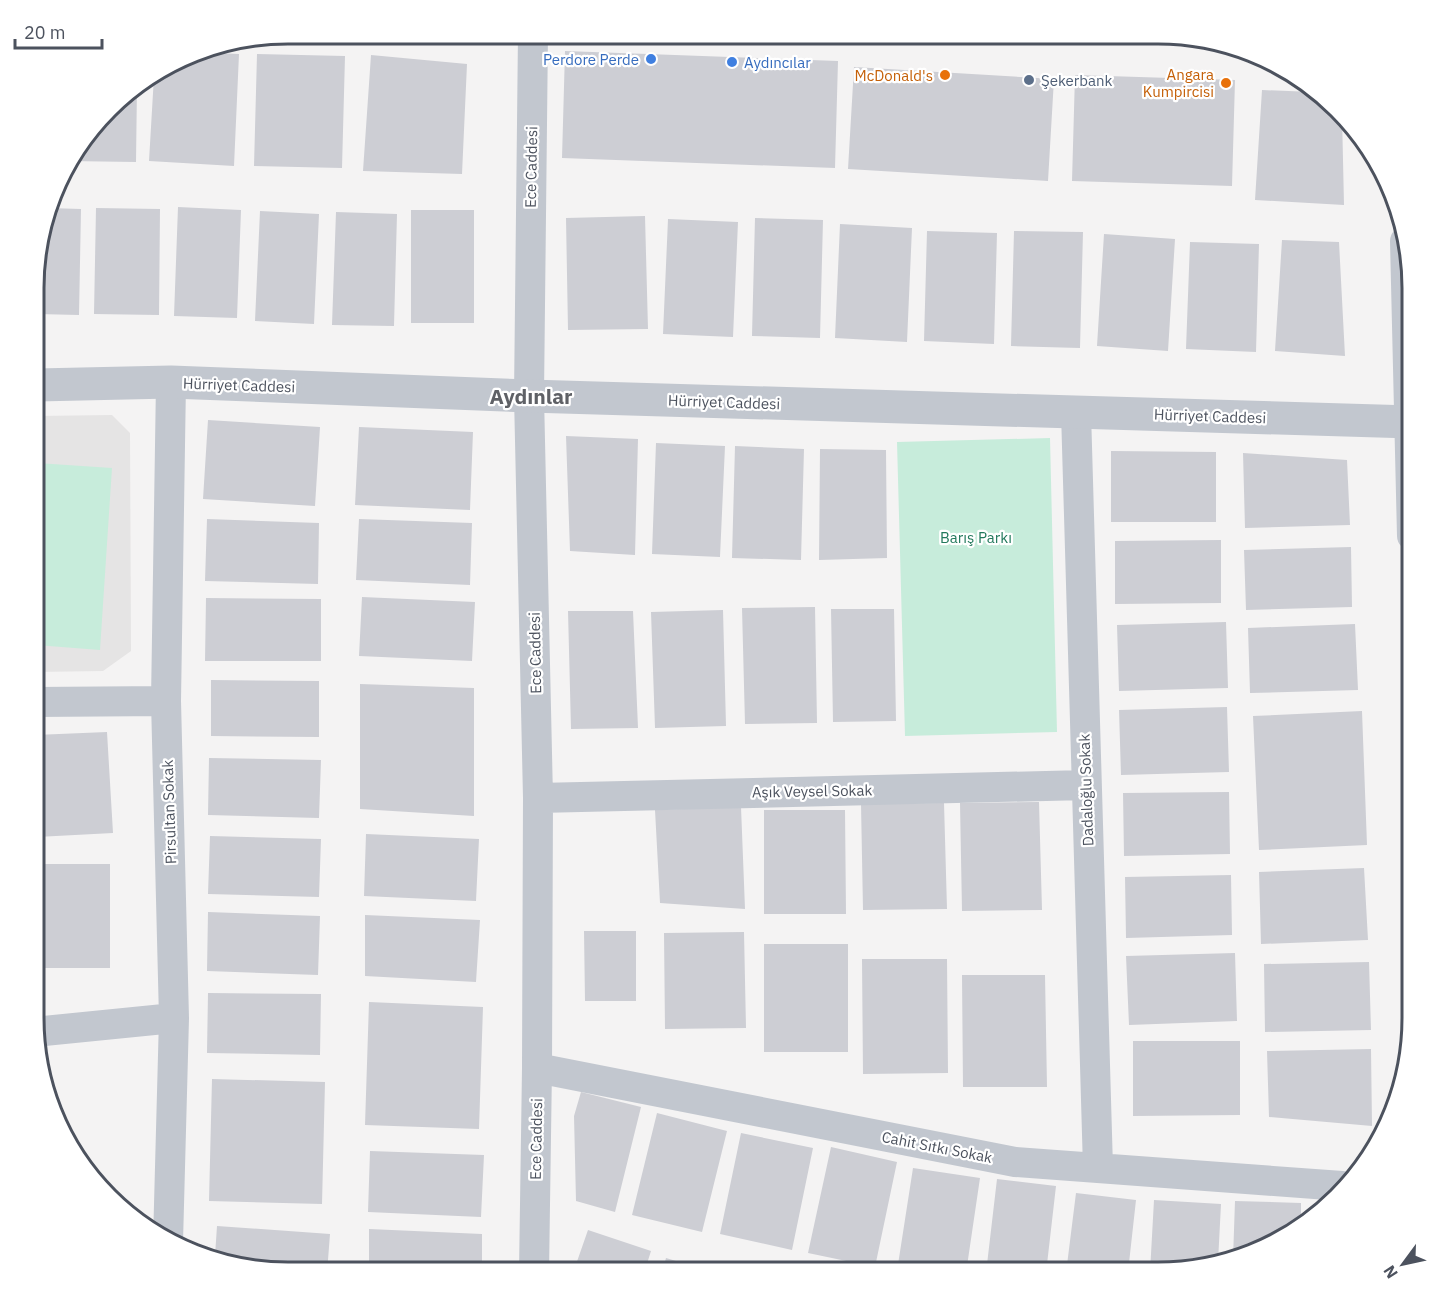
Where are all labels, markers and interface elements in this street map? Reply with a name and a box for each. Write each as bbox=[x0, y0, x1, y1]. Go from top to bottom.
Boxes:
scale bar bbox=[15, 12, 102, 50]
text: 20 m bbox=[24, 21, 66, 44]
place label: Perdore Perde bbox=[543, 50, 639, 69]
marker: Perdore Perde bbox=[644, 52, 658, 66]
place label: Aydıncılar bbox=[744, 53, 811, 72]
marker: Aydıncılar bbox=[725, 55, 739, 69]
place label: Angara Kumpircisi bbox=[1143, 65, 1214, 101]
place label: McDonald's bbox=[855, 66, 933, 85]
marker: McDonald's bbox=[938, 68, 952, 82]
place label: Şekerbank bbox=[1041, 71, 1113, 90]
marker: Şekerbank bbox=[1022, 73, 1036, 87]
marker: Angara Kumpircisi bbox=[1219, 76, 1233, 90]
street label: Ece Caddesi bbox=[521, 126, 541, 208]
street label: Hürriyet Caddesi bbox=[183, 374, 295, 396]
district label: Aydınlar bbox=[489, 382, 573, 410]
street label: Hürriyet Caddesi bbox=[668, 391, 780, 413]
street label: Hürriyet Caddesi bbox=[1154, 405, 1266, 427]
park label: Barış Parkı bbox=[940, 528, 1012, 547]
street label: Ece Caddesi bbox=[525, 612, 545, 694]
street label: Dadaloğlu Sokak bbox=[1075, 733, 1097, 846]
street label: Pirsultan Sokak bbox=[158, 759, 180, 864]
street label: Aşık Veysel Sokak bbox=[752, 780, 872, 802]
street label: Ece Caddesi bbox=[526, 1098, 546, 1180]
street label: Cahit Sıtkı Sokak bbox=[880, 1127, 994, 1167]
north arrow bbox=[1373, 1234, 1433, 1294]
text: N bbox=[1379, 1262, 1402, 1282]

